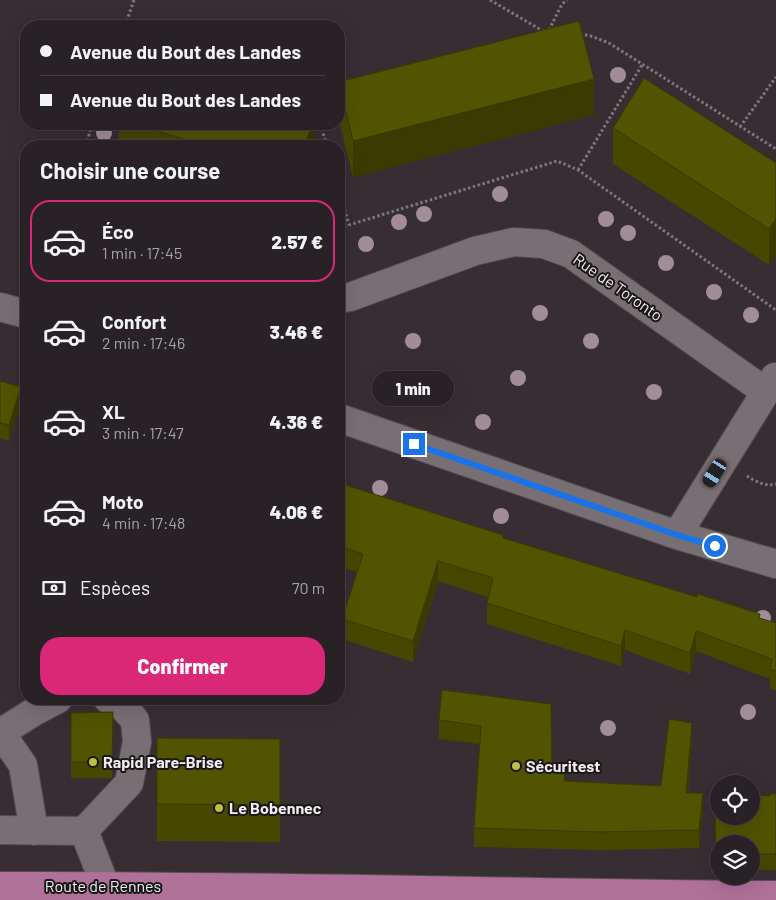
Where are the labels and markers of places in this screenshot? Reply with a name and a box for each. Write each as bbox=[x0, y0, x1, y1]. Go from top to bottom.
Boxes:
place label: Rapid Pare-Brise bbox=[103, 752, 223, 771]
marker: Rapid Pare-Brise bbox=[87, 756, 99, 768]
place label: Sécuritest bbox=[526, 756, 600, 775]
marker: Sécuritest bbox=[510, 760, 522, 772]
place label: Le Bobennec bbox=[229, 798, 322, 817]
marker: Le Bobennec bbox=[213, 802, 225, 814]

